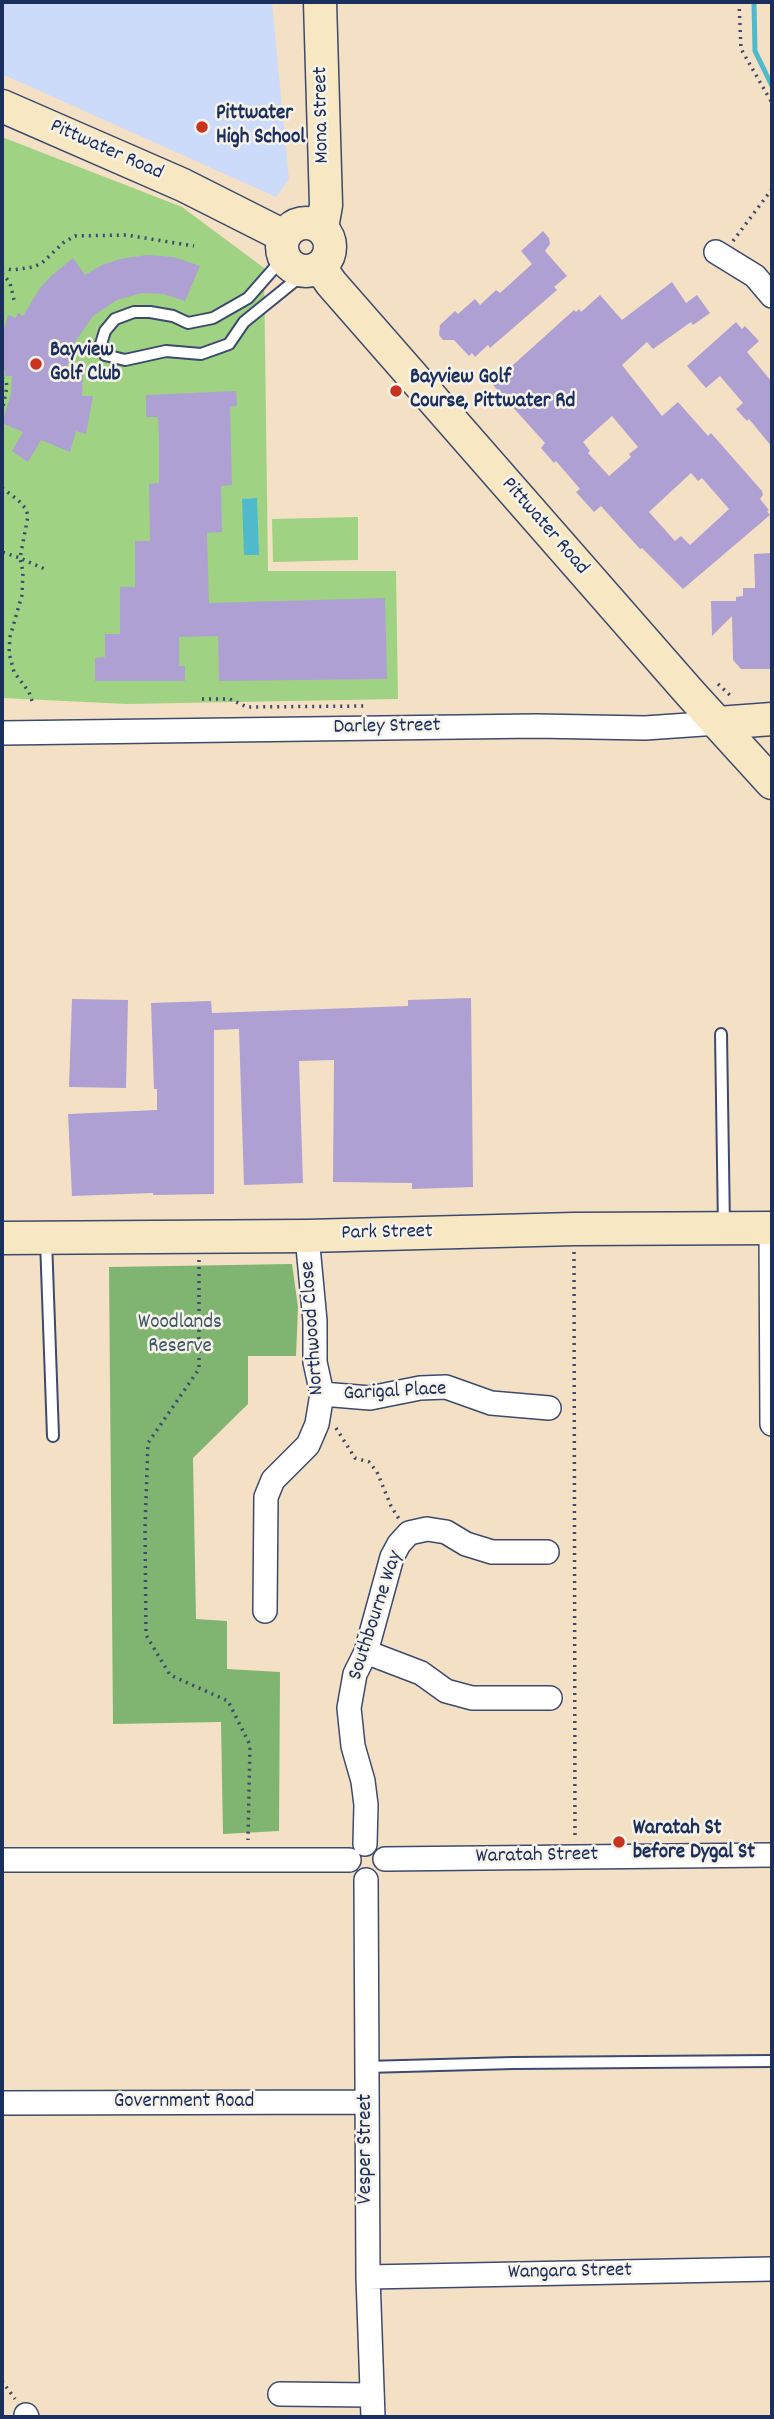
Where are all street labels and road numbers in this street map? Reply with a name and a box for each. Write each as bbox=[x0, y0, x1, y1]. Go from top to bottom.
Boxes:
street label: Mona Street bbox=[310, 66, 336, 164]
street label: Pittwater Road bbox=[46, 115, 166, 187]
street label: Pittwater Road bbox=[495, 473, 593, 581]
street label: Darley Street bbox=[333, 714, 441, 742]
street label: Park Street bbox=[341, 1221, 433, 1247]
street label: Northwood Close bbox=[297, 1260, 331, 1396]
street label: Garigal Place bbox=[343, 1378, 447, 1408]
street label: Southbourne Way bbox=[344, 1548, 410, 1684]
street label: Waratah Street bbox=[475, 1843, 599, 1871]
street label: Government Road bbox=[114, 2090, 254, 2116]
street label: Vesper Street bbox=[354, 2094, 380, 2204]
street label: Wangara Street bbox=[508, 2259, 632, 2287]

